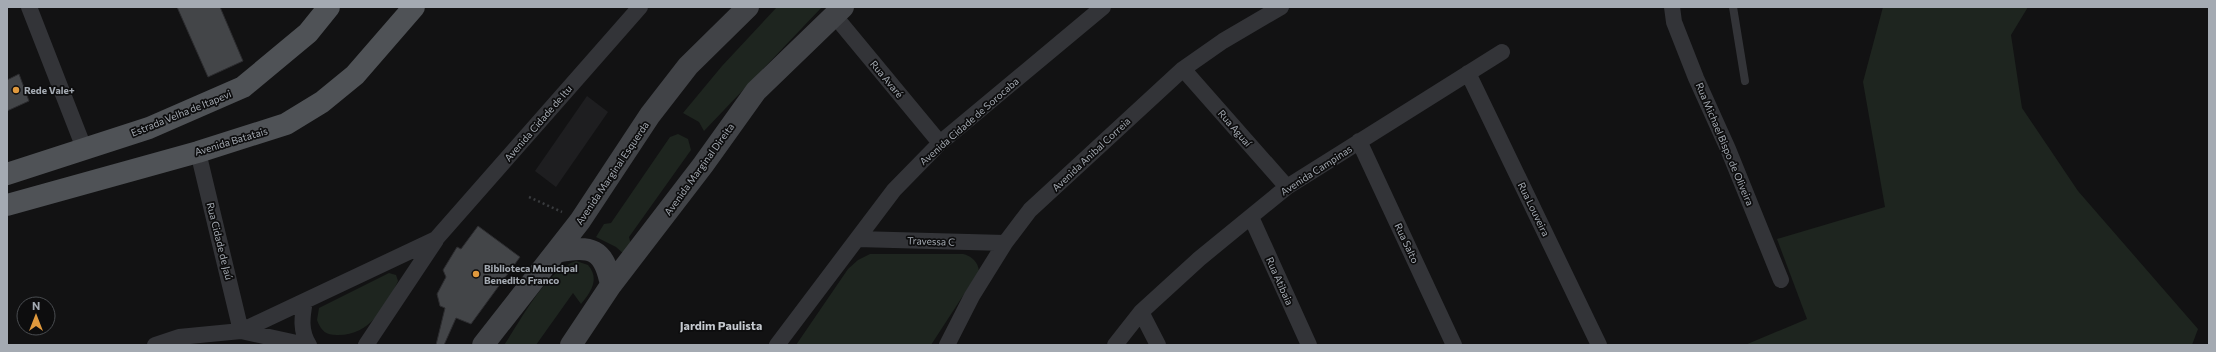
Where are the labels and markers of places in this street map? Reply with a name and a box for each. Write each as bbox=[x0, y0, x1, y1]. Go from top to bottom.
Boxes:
place label: Rede Vale+ bbox=[24, 84, 75, 96]
marker: Rede Vale+ bbox=[11, 85, 21, 95]
place label: Biblioteca Municipal Benedito Franco bbox=[484, 262, 578, 286]
marker: Biblioteca Municipal Benedito Franco bbox=[471, 269, 481, 279]

